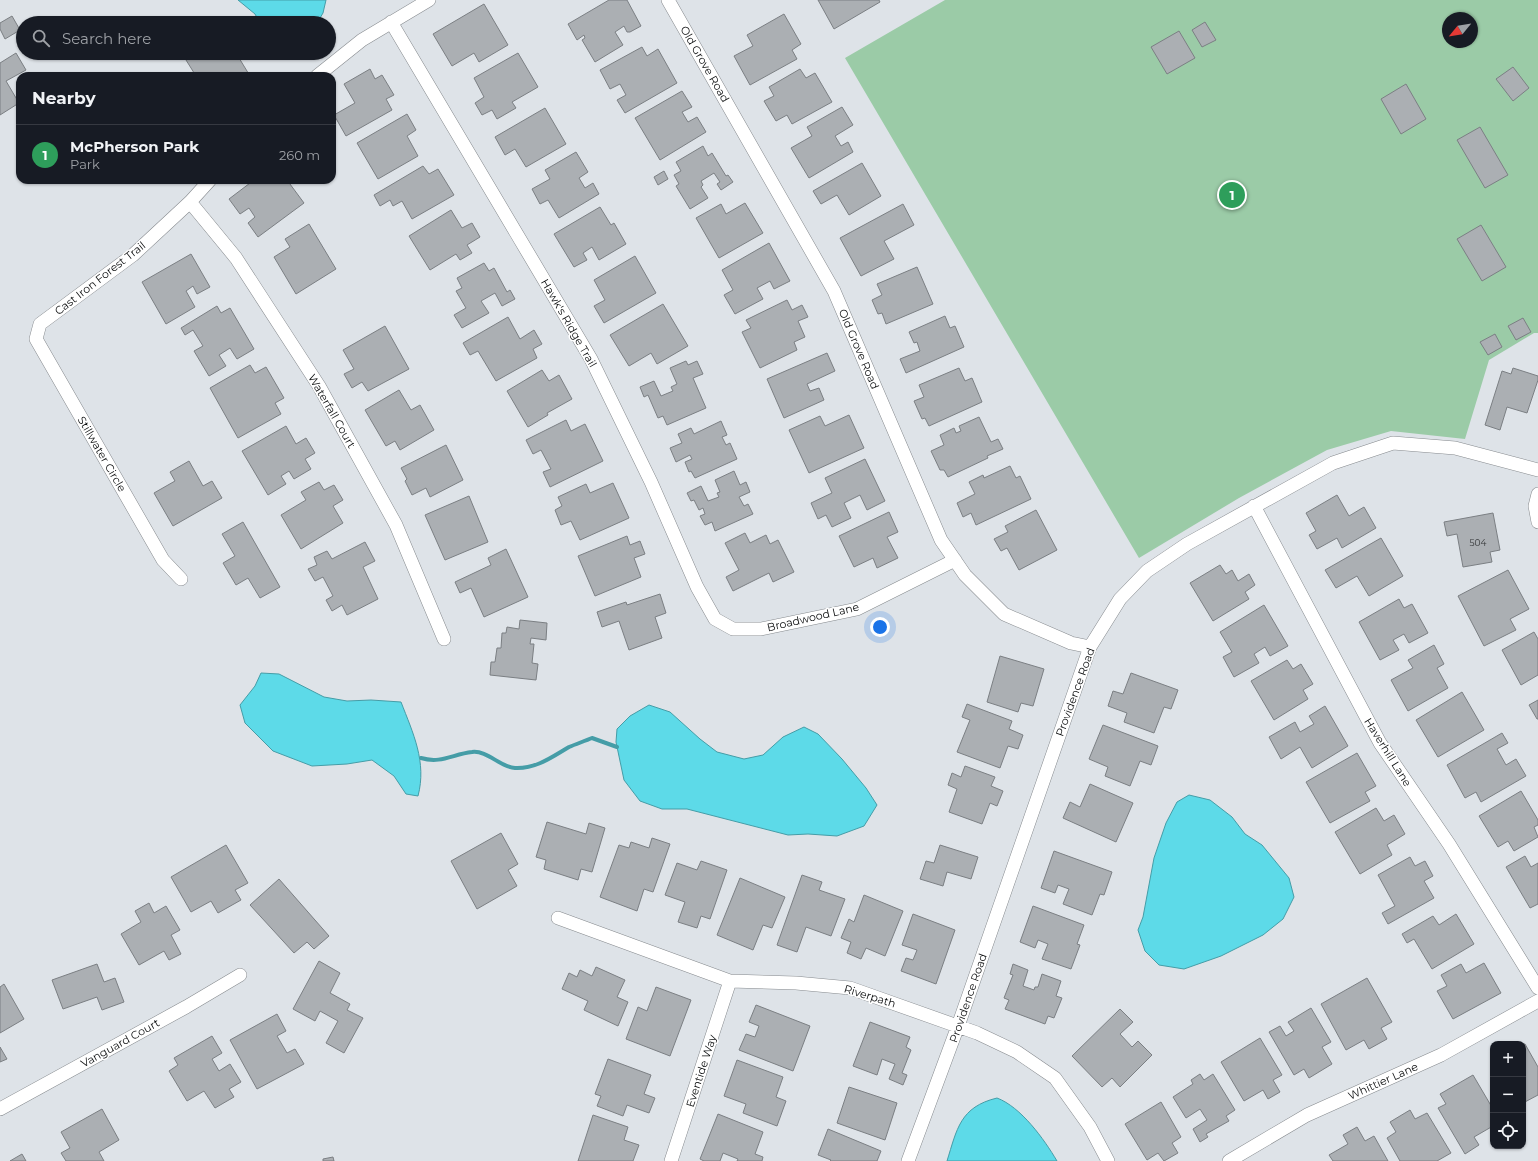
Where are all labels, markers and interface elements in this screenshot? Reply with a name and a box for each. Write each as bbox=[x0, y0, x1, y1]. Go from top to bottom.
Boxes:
north arrow bbox=[1442, 12, 1478, 48]
search box bbox=[16, 16, 336, 60]
street label: Old Grove Road bbox=[677, 23, 733, 105]
icon: search bbox=[30, 27, 52, 49]
text: Search here bbox=[62, 29, 151, 48]
text: Nearby bbox=[32, 88, 96, 108]
text: McPherson Park bbox=[70, 137, 199, 156]
text: 1 bbox=[42, 147, 48, 163]
text: 260 m bbox=[279, 147, 320, 163]
text: Park bbox=[70, 156, 100, 172]
pin: 1 bbox=[1219, 180, 1245, 210]
street label: Cast Iron Forest Trail bbox=[52, 238, 148, 318]
street label: Hawk's Ridge Trail bbox=[538, 276, 600, 370]
street label: Old Grove Road bbox=[836, 307, 882, 391]
street label: Waterfall Court bbox=[305, 371, 359, 451]
street label: Stillwater Circle bbox=[75, 414, 129, 495]
house number: 504 bbox=[1469, 537, 1487, 548]
street label: Broadwood Lane bbox=[766, 600, 861, 634]
your location bbox=[870, 617, 890, 637]
street label: Providence Road bbox=[1052, 646, 1098, 738]
street label: Haverhill Lane bbox=[1361, 715, 1415, 789]
street label: Providence Road bbox=[946, 952, 990, 1044]
street label: Riverpath bbox=[842, 981, 898, 1011]
street label: Vanguard Court bbox=[78, 1015, 162, 1070]
street label: Eventide Way bbox=[683, 1033, 719, 1109]
map controls bbox=[1490, 1041, 1526, 1149]
button: + bbox=[1490, 1041, 1526, 1077]
street label: Whittier Lane bbox=[1346, 1059, 1420, 1103]
button: − bbox=[1490, 1077, 1526, 1113]
button: locate bbox=[1490, 1113, 1526, 1149]

